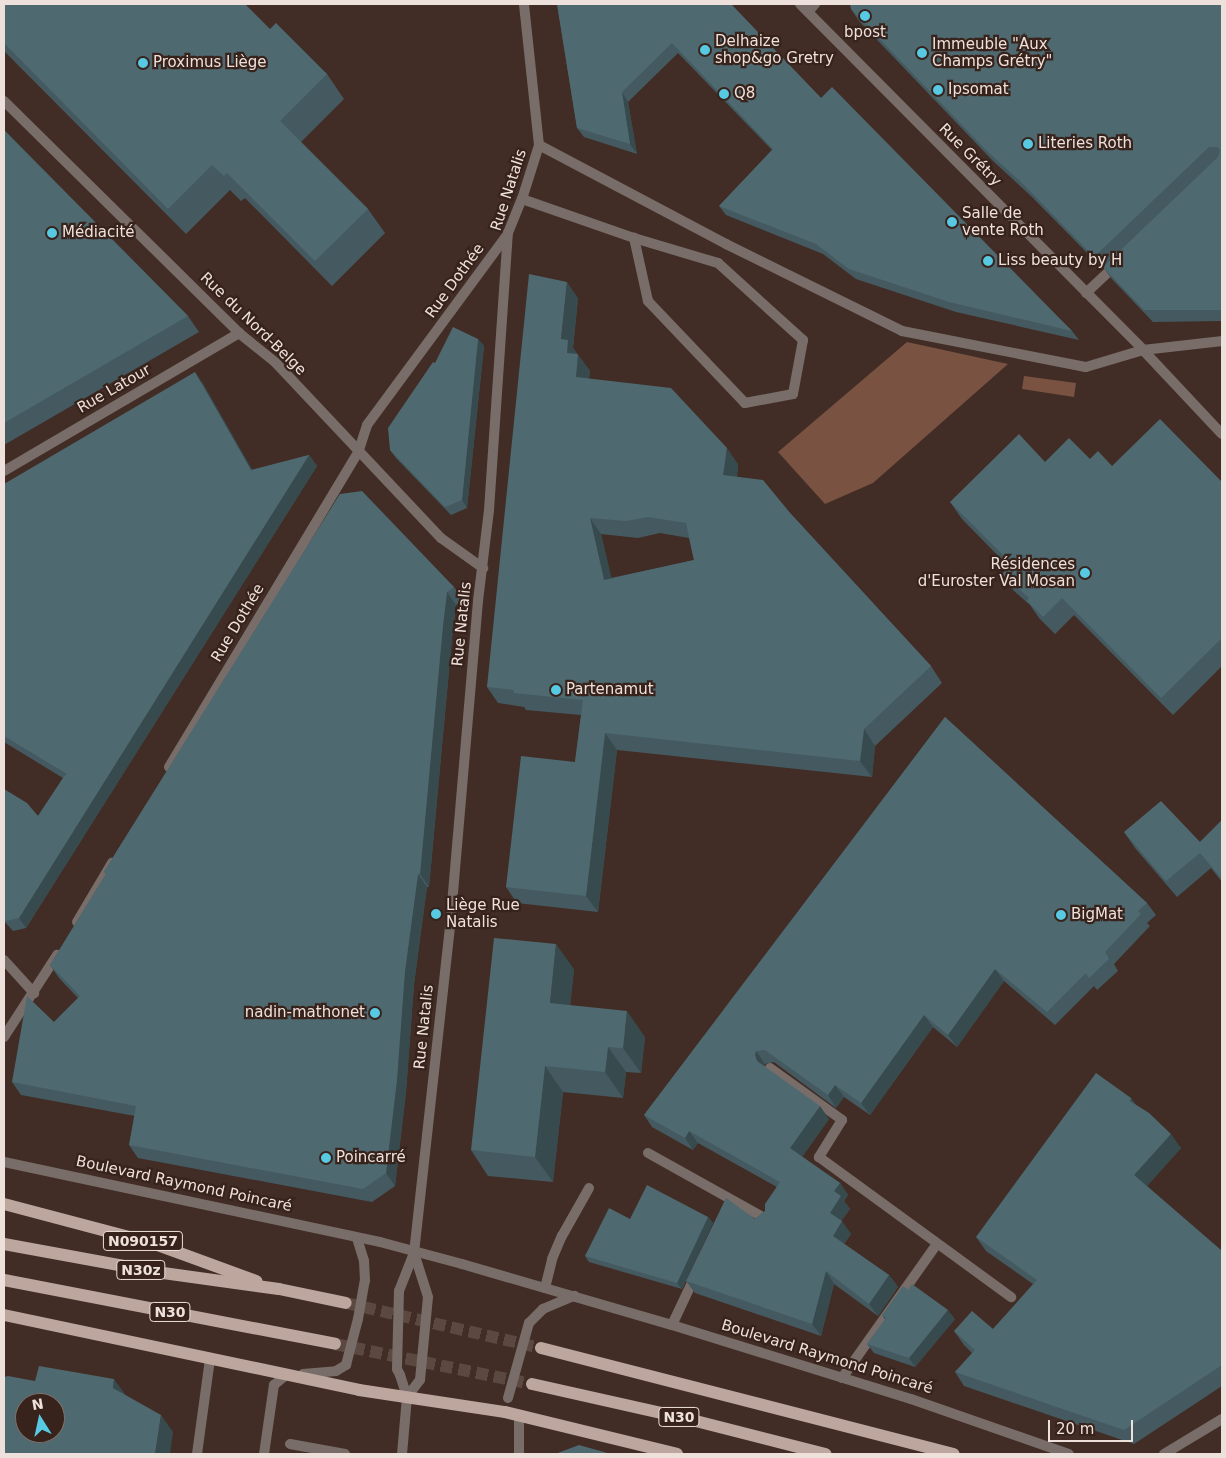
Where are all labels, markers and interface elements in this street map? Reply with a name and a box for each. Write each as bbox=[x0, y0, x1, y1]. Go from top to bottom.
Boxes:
marker: bpost bbox=[859, 10, 871, 22]
place label: bpost bbox=[844, 24, 886, 42]
place label: Delhaize shop&go Gretry bbox=[715, 32, 834, 67]
place label: Immeuble "Aux Champs Grétry" bbox=[932, 35, 1052, 70]
marker: Delhaize shop&go Gretry bbox=[699, 44, 711, 56]
marker: Immeuble "Aux Champs Grétry" bbox=[916, 47, 928, 59]
place label: Proximus Liège bbox=[153, 54, 267, 72]
marker: Proximus Liège bbox=[137, 57, 149, 69]
place label: Ipsomat bbox=[948, 81, 1009, 99]
marker: Ipsomat bbox=[932, 84, 944, 96]
place label: Q8 bbox=[734, 85, 755, 103]
marker: Q8 bbox=[718, 88, 730, 100]
street label: Rue Grétry bbox=[935, 120, 1005, 190]
place label: Literies Roth bbox=[1038, 135, 1132, 153]
marker: Literies Roth bbox=[1022, 138, 1034, 150]
street label: Rue Natalis bbox=[487, 147, 531, 233]
place label: Salle de vente Roth bbox=[962, 204, 1044, 239]
marker: Salle de vente Roth bbox=[946, 216, 958, 228]
place label: Médiacité bbox=[62, 224, 135, 242]
marker: Médiacité bbox=[46, 227, 58, 239]
street label: Rue Dothée bbox=[422, 240, 488, 322]
place label: Liss beauty by H bbox=[998, 252, 1122, 270]
marker: Liss beauty by H bbox=[982, 255, 994, 267]
street label: Rue du Nord-Belge bbox=[196, 269, 310, 379]
street label: Rue Latour bbox=[74, 361, 154, 417]
place label: Résidences d'Euroster Val Mosan bbox=[918, 555, 1075, 590]
marker: Résidences d'Euroster Val Mosan bbox=[1079, 567, 1091, 579]
street label: Rue Dothée bbox=[208, 581, 268, 665]
street label: Rue Natalis bbox=[449, 581, 475, 667]
place label: Partenamut bbox=[566, 681, 654, 699]
marker: Partenamut bbox=[550, 684, 562, 696]
place label: Liège Rue Natalis bbox=[446, 896, 520, 931]
place label: BigMat bbox=[1071, 906, 1123, 924]
marker: Liège Rue Natalis bbox=[430, 908, 442, 920]
marker: BigMat bbox=[1055, 909, 1067, 921]
street label: Rue Natalis bbox=[411, 984, 437, 1070]
place label: nadin-mathonet bbox=[245, 1004, 365, 1022]
marker: nadin-mathonet bbox=[369, 1007, 381, 1019]
place label: Poincarré bbox=[336, 1149, 406, 1167]
street label: Boulevard Raymond Poincaré bbox=[74, 1152, 294, 1216]
marker: Poincarré bbox=[320, 1152, 332, 1164]
road number: N090157 bbox=[102, 1230, 184, 1252]
road number: N30z bbox=[116, 1258, 166, 1282]
road number: N30 bbox=[149, 1300, 191, 1324]
street label: Boulevard Raymond Poincaré bbox=[719, 1316, 935, 1398]
north arrow bbox=[15, 1393, 65, 1443]
text: N bbox=[30, 1395, 45, 1413]
road number: N30 bbox=[658, 1405, 700, 1428]
scale bar bbox=[1051, 1410, 1136, 1442]
text: 20 m bbox=[1056, 1420, 1094, 1438]

